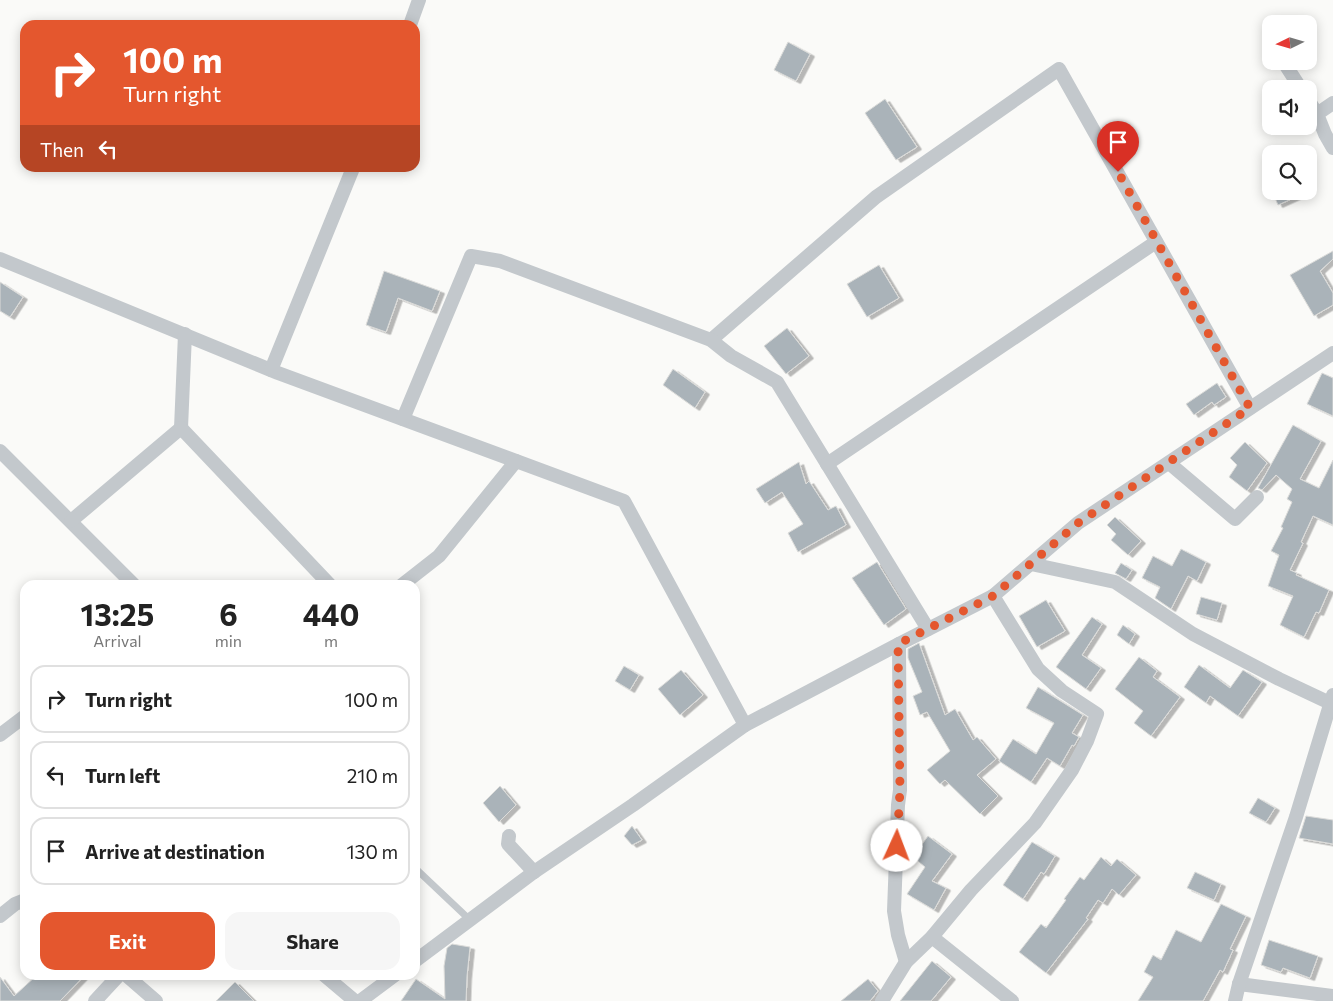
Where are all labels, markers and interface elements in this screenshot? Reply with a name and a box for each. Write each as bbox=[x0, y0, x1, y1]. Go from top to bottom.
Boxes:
north arrow bbox=[1262, 15, 1318, 70]
map controls bbox=[1262, 15, 1317, 200]
text: 100 m bbox=[123, 37, 223, 80]
icon: right bbox=[40, 40, 105, 105]
text: Turn right bbox=[123, 80, 221, 107]
button: sound bbox=[1262, 80, 1317, 135]
pin bbox=[1097, 121, 1139, 172]
icon: arrive bbox=[1104, 128, 1132, 156]
icon: left bbox=[94, 135, 122, 163]
text: Then bbox=[40, 138, 84, 161]
button: search bbox=[1262, 145, 1317, 200]
text: 13:25 bbox=[81, 595, 154, 632]
text: 6 bbox=[219, 595, 238, 632]
text: 440 bbox=[303, 595, 359, 632]
text: Arrival bbox=[93, 631, 142, 650]
text: min bbox=[215, 631, 242, 650]
text: m bbox=[324, 631, 338, 650]
icon: right bbox=[42, 685, 70, 713]
text: Turn right bbox=[85, 688, 172, 711]
text: 100 m bbox=[345, 688, 398, 711]
icon: left bbox=[42, 761, 70, 789]
text: Turn left bbox=[85, 764, 160, 787]
text: 210 m bbox=[347, 764, 398, 787]
position arrow bbox=[870, 819, 922, 871]
icon: arrive bbox=[42, 837, 70, 865]
text: Arrive at destination bbox=[85, 840, 265, 863]
text: 130 m bbox=[346, 840, 398, 863]
button: Exit bbox=[40, 912, 215, 970]
button: Share bbox=[225, 912, 400, 970]

